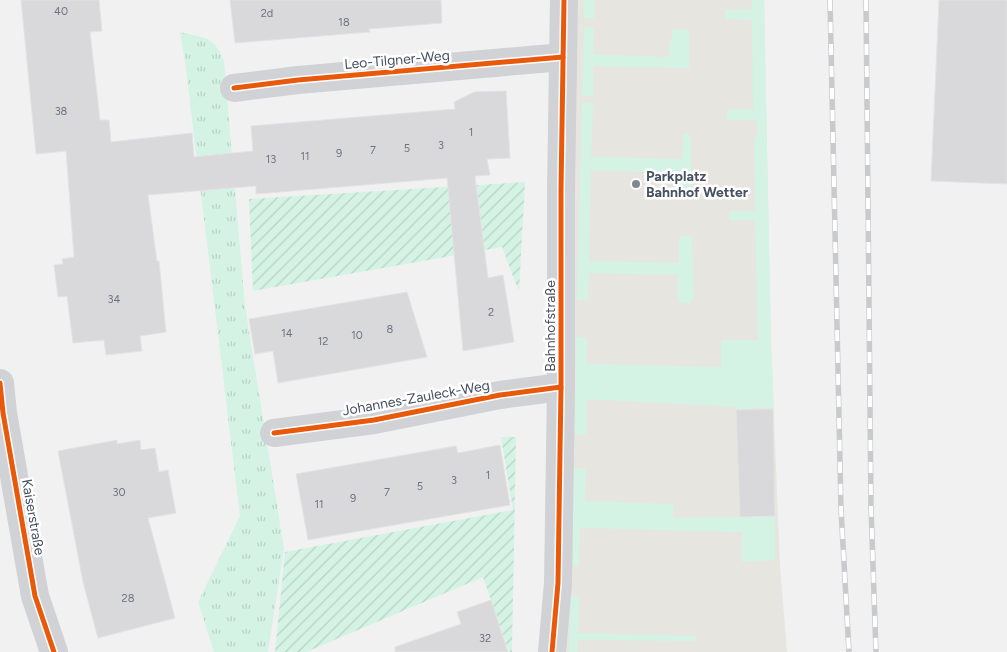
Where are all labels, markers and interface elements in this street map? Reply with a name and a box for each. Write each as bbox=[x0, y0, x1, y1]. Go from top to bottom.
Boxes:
house number: 40 bbox=[54, 5, 68, 18]
house number: 2d bbox=[261, 7, 273, 20]
house number: 18 bbox=[338, 16, 350, 29]
street label: Leo-Tilgner-Weg bbox=[343, 47, 451, 73]
house number: 38 bbox=[55, 105, 68, 118]
house number: 1 bbox=[469, 126, 473, 139]
house number: 3 bbox=[438, 139, 444, 152]
house number: 5 bbox=[404, 142, 410, 155]
house number: 7 bbox=[370, 144, 376, 157]
house number: 9 bbox=[336, 147, 342, 160]
house number: 11 bbox=[300, 150, 310, 163]
house number: 13 bbox=[266, 153, 276, 166]
place label: Parkplatz Bahnhof Wetter bbox=[646, 168, 749, 201]
marker: Parkplatz Bahnhof Wetter bbox=[630, 178, 642, 190]
street label: Bahnhofstraße bbox=[542, 280, 559, 372]
house number: 34 bbox=[108, 293, 121, 306]
house number: 2 bbox=[488, 306, 494, 319]
house number: 8 bbox=[387, 323, 394, 336]
house number: 14 bbox=[281, 327, 293, 340]
house number: 10 bbox=[351, 329, 363, 342]
house number: 12 bbox=[318, 335, 328, 348]
street label: Johannes-Zauleck-Weg bbox=[341, 377, 491, 419]
house number: 1 bbox=[486, 469, 490, 482]
house number: 3 bbox=[451, 474, 457, 487]
street label: Kaiserstraße bbox=[18, 478, 48, 557]
house number: 5 bbox=[417, 480, 423, 493]
house number: 30 bbox=[112, 486, 126, 499]
house number: 7 bbox=[384, 486, 390, 499]
house number: 9 bbox=[350, 492, 356, 505]
house number: 11 bbox=[314, 498, 324, 511]
house number: 28 bbox=[122, 592, 135, 605]
house number: 32 bbox=[479, 632, 491, 645]

